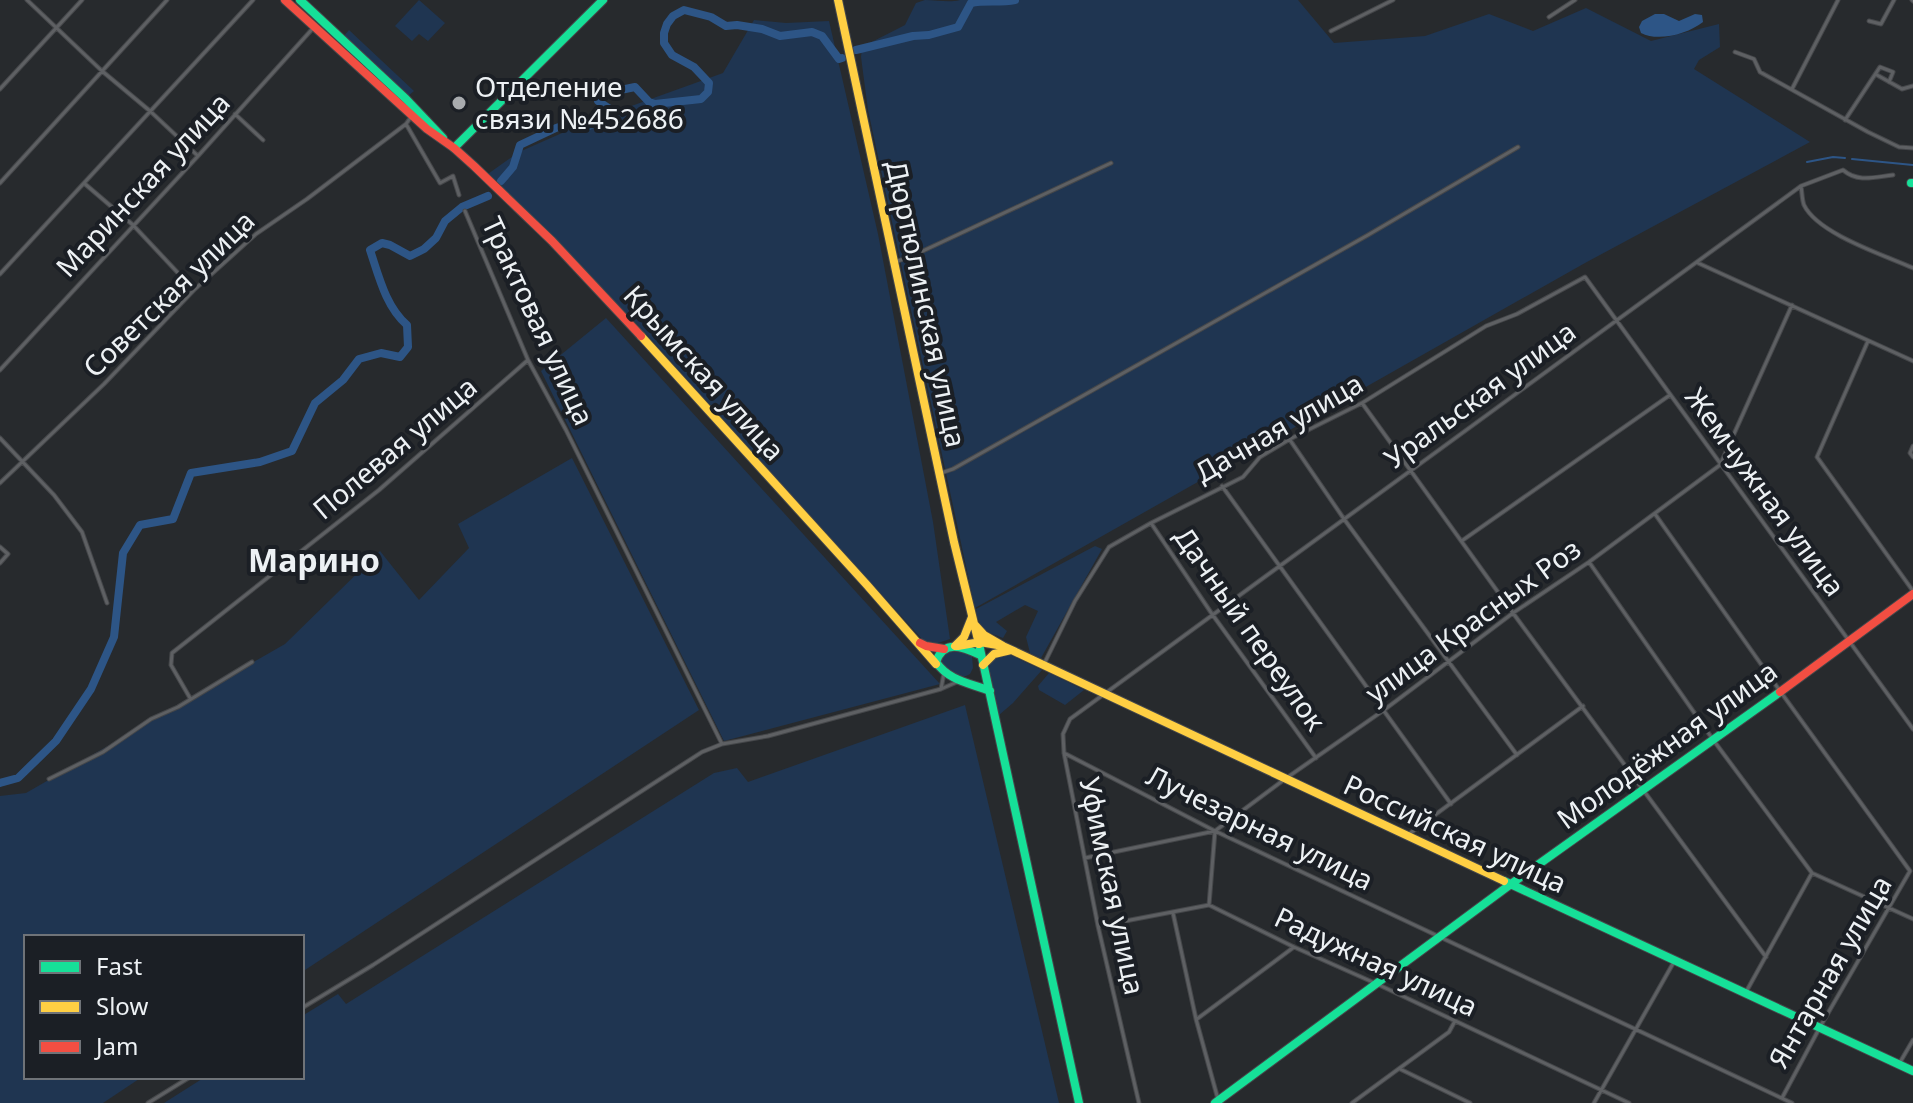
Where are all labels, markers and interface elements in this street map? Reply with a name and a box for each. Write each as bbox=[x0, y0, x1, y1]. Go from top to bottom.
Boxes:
place label: Отделение связи №452686 bbox=[475, 67, 684, 137]
street label: Маринская улица bbox=[47, 84, 238, 285]
marker: Отделение связи №452686 bbox=[450, 94, 468, 112]
street label: Дюртюлинская улица bbox=[878, 157, 976, 451]
street label: Советская улица bbox=[74, 202, 262, 385]
street label: Трактовая улица bbox=[474, 210, 604, 431]
street label: Крымская улица bbox=[616, 276, 794, 468]
street label: Уральская улица bbox=[1376, 312, 1583, 477]
street label: Дачная улица bbox=[1188, 364, 1369, 491]
street label: Полевая улица bbox=[304, 367, 484, 527]
street label: Жемчужная улица bbox=[1677, 379, 1854, 603]
street label: Дачный переулок bbox=[1166, 519, 1335, 738]
street label: улица Красных Роз bbox=[1357, 529, 1588, 711]
district label: Марино bbox=[248, 538, 380, 581]
street label: Молодёжная улица bbox=[1549, 651, 1784, 837]
street label: Лучезарная улица bbox=[1141, 756, 1380, 898]
street label: Российская улица bbox=[1338, 765, 1573, 901]
street label: Уфимская улица bbox=[1071, 773, 1155, 998]
street label: Янтарная улица bbox=[1759, 868, 1900, 1075]
street label: Радужная улица bbox=[1269, 897, 1484, 1025]
legend bbox=[24, 935, 304, 1079]
text: Fast bbox=[96, 949, 142, 982]
text: Slow bbox=[96, 989, 148, 1022]
text: Jam bbox=[94, 1029, 138, 1062]

